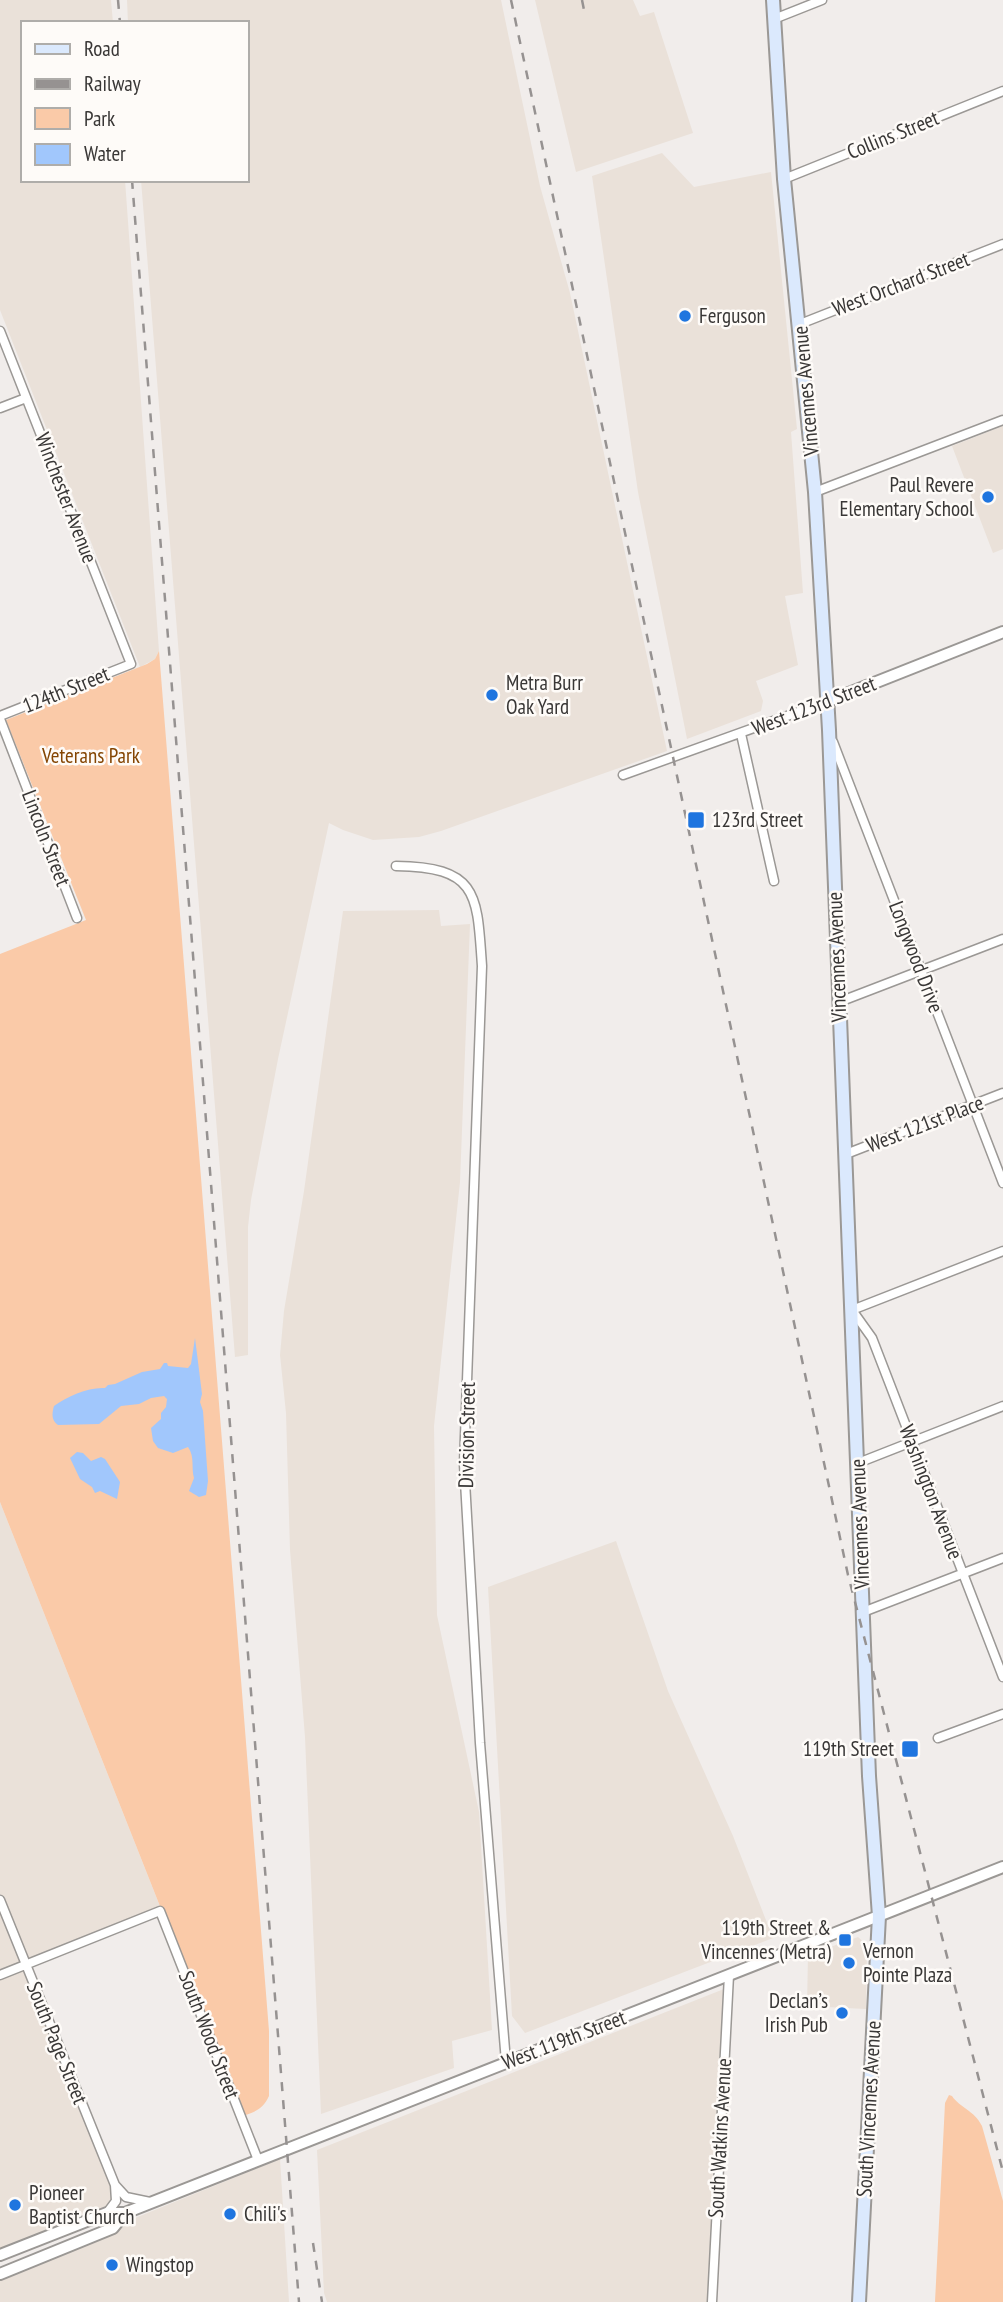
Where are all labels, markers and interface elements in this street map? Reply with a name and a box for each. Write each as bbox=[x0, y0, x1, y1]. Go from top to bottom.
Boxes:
legend bbox=[21, 21, 248, 182]
text: Road bbox=[84, 35, 120, 62]
text: Railway bbox=[84, 70, 141, 97]
street label: Collins Street bbox=[843, 104, 943, 165]
text: Park bbox=[84, 105, 115, 132]
text: Water bbox=[84, 140, 126, 167]
street label: West Orchard Street bbox=[829, 245, 973, 322]
place label: Ferguson bbox=[699, 302, 766, 329]
marker: Ferguson bbox=[677, 308, 693, 324]
street label: Vincennes Avenue bbox=[786, 325, 825, 458]
street label: Winchester Avenue bbox=[29, 429, 104, 567]
place label: Paul Revere Elementary School bbox=[839, 471, 974, 522]
marker: Paul Revere Elementary School bbox=[980, 489, 996, 505]
street label: 124th Street bbox=[18, 660, 113, 719]
place label: Metra Burr Oak Yard bbox=[506, 669, 583, 720]
street label: West 123rd Street bbox=[748, 669, 880, 742]
marker: Metra Burr Oak Yard bbox=[484, 687, 500, 703]
park label: Veterans Park bbox=[41, 742, 140, 769]
street label: Lincoln Street bbox=[16, 786, 77, 890]
place label: 123rd Street bbox=[712, 806, 803, 833]
marker: 123rd Street bbox=[686, 810, 706, 830]
street label: Vincennes Avenue bbox=[821, 891, 852, 1024]
street label: Longwood Drive bbox=[883, 897, 950, 1016]
street label: West 121st Place bbox=[862, 1089, 987, 1158]
street label: Division Street bbox=[452, 1381, 481, 1488]
street label: Washington Avenue bbox=[893, 1421, 969, 1563]
street label: Vincennes Avenue bbox=[844, 1458, 875, 1591]
place label: 119th Street bbox=[803, 1735, 894, 1762]
marker: 119th Street bbox=[900, 1739, 920, 1759]
place label: 119th Street & Vincennes (Metra) bbox=[700, 1914, 831, 1965]
marker: 119th Street & Vincennes (Metra) bbox=[837, 1932, 853, 1948]
place label: Vernon Pointe Plaza bbox=[862, 1937, 952, 1988]
marker: Vernon Pointe Plaza bbox=[841, 1955, 857, 1971]
street label: South Wood Street bbox=[173, 1967, 246, 2103]
street label: South Page Street bbox=[21, 1978, 94, 2108]
place label: Declan’s Irish Pub bbox=[765, 1987, 828, 2038]
street label: West 119th Street bbox=[498, 2003, 630, 2076]
marker: Declan’s Irish Pub bbox=[834, 2005, 850, 2021]
street label: South Vincennes Avenue bbox=[850, 2020, 887, 2198]
street label: South Watkins Avenue bbox=[702, 2057, 737, 2219]
place label: Pioneer Baptist Church bbox=[29, 2179, 135, 2230]
marker: Pioneer Baptist Church bbox=[7, 2197, 23, 2213]
place label: Chili's bbox=[244, 2200, 287, 2227]
marker: Chili's bbox=[222, 2206, 238, 2222]
place label: Wingstop bbox=[126, 2251, 194, 2278]
marker: Wingstop bbox=[104, 2257, 120, 2273]

